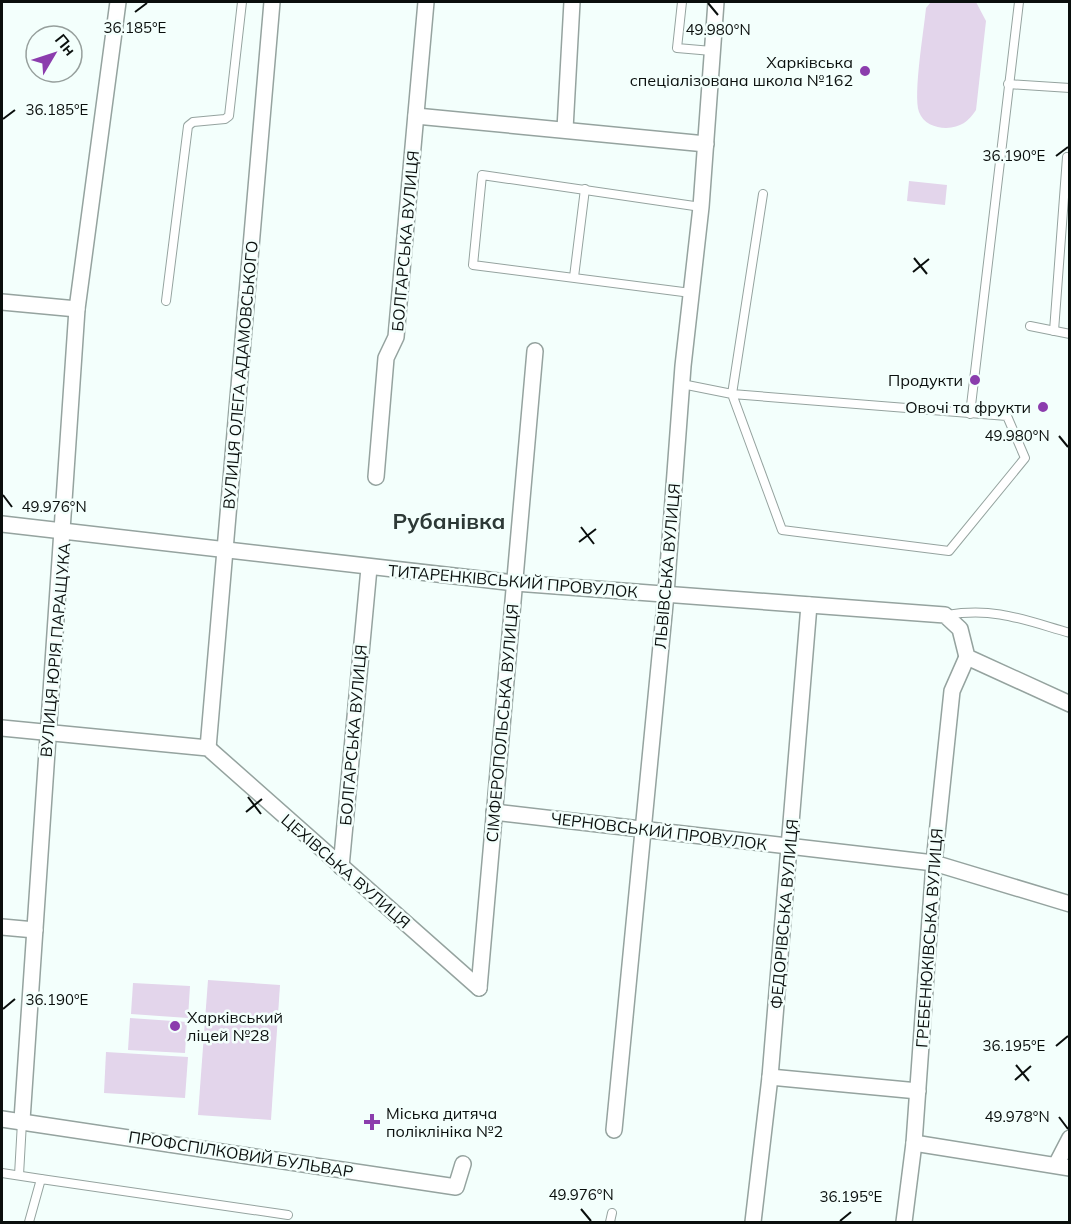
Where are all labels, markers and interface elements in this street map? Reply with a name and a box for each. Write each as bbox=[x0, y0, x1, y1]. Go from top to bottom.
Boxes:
text: 36.185°E bbox=[104, 18, 167, 37]
text: 49.980°N bbox=[685, 20, 751, 39]
north arrow bbox=[24, 24, 84, 84]
text: Пн bbox=[51, 30, 80, 59]
place label: Харківська спеціалізована школа №162 bbox=[630, 52, 853, 90]
marker: Харківська спеціалізована школа №162 bbox=[858, 64, 872, 78]
text: 36.185°E bbox=[26, 100, 89, 119]
text: 36.190°E bbox=[983, 146, 1046, 165]
street label: БОЛГАРСЬКА ВУЛИЦЯ bbox=[387, 150, 423, 332]
street label: ВУЛИЦЯ ОЛЕГА АДАМОВСЬКОГО bbox=[218, 240, 262, 510]
place label: Продукти bbox=[888, 370, 963, 390]
marker: Продукти bbox=[968, 373, 982, 387]
place label: Овочі та фрукти bbox=[905, 397, 1031, 417]
marker: Овочі та фрукти bbox=[1036, 400, 1050, 414]
text: 49.980°N bbox=[984, 426, 1050, 445]
street label: ЛЬВІВСЬКА ВУЛИЦЯ bbox=[650, 482, 684, 650]
text: 49.976°N bbox=[21, 497, 87, 516]
district label: Рубанівка bbox=[392, 507, 506, 535]
street label: ВУЛИЦЯ ЮРІЯ ПАРАЩУКА bbox=[36, 542, 74, 758]
street label: ТИТАРЕНКІВСЬКИЙ ПРОВУЛОК bbox=[387, 560, 639, 602]
street label: СІМФЕРОПОЛЬСЬКА ВУЛИЦЯ bbox=[482, 603, 522, 843]
street label: БОЛГАРСЬКА ВУЛИЦЯ bbox=[335, 644, 371, 826]
street label: ЧЕРНОВСЬКИЙ ПРОВУЛОК bbox=[550, 808, 769, 854]
street label: ЦЕХІВСЬКА ВУЛИЦЯ bbox=[277, 809, 415, 933]
street label: ФЕДОРІВСЬКА ВУЛИЦЯ bbox=[766, 818, 802, 1010]
street label: ГРЕБЕНЮКІВСЬКА ВУЛИЦЯ bbox=[911, 827, 947, 1049]
text: 36.190°E bbox=[26, 990, 89, 1009]
place label: Харківський ліцей №28 bbox=[187, 1007, 283, 1045]
marker: Харківський ліцей №28 bbox=[168, 1019, 182, 1033]
text: 36.195°E bbox=[983, 1036, 1046, 1055]
place label: Міська дитяча поліклініка №2 bbox=[386, 1103, 503, 1141]
text: 49.978°N bbox=[984, 1107, 1050, 1126]
marker: Міська дитяча поліклініка №2 bbox=[363, 1113, 381, 1131]
street label: ПРОФСПІЛКОВИЙ БУЛЬВАР bbox=[127, 1126, 355, 1182]
text: 49.976°N bbox=[548, 1185, 614, 1204]
text: 36.195°E bbox=[820, 1187, 883, 1206]

